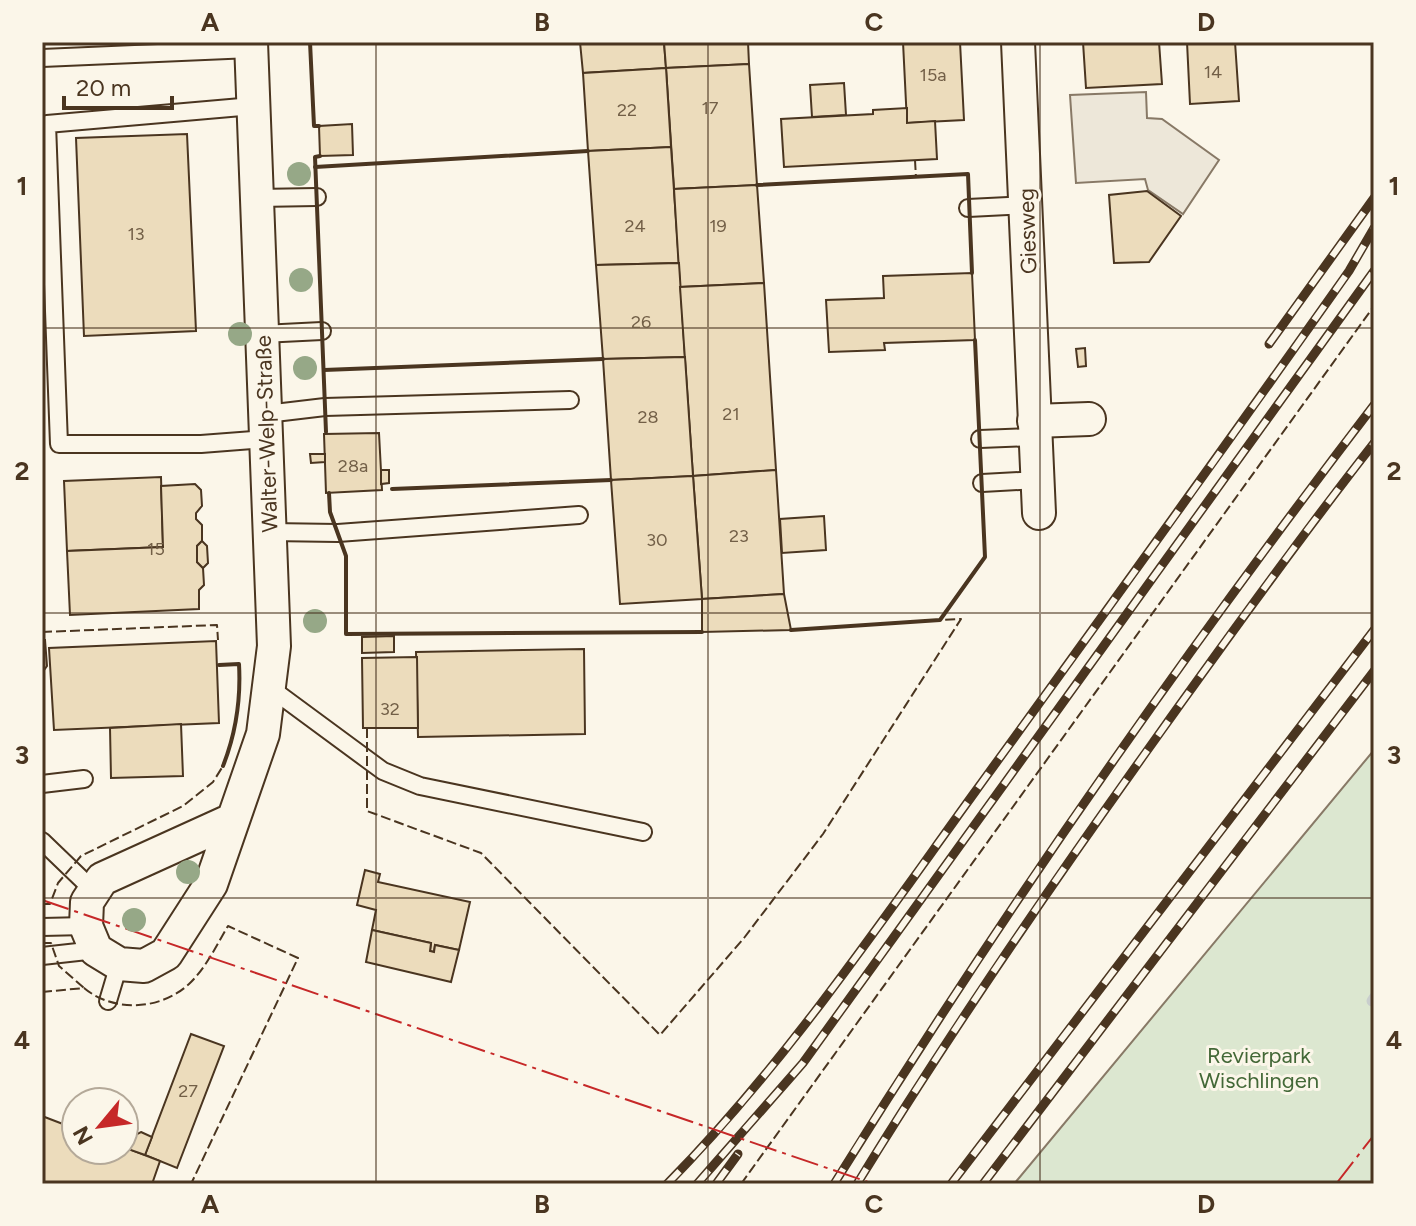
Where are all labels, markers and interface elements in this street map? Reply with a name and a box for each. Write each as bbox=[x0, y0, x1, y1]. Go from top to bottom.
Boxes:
text: A bbox=[201, 6, 220, 38]
text: B bbox=[534, 6, 550, 38]
text: C bbox=[865, 6, 884, 38]
text: D bbox=[1197, 6, 1215, 38]
scale bar bbox=[64, 60, 172, 110]
house number: 14 bbox=[1204, 61, 1222, 83]
house number: 15a bbox=[920, 64, 946, 86]
text: 20 m bbox=[76, 73, 131, 102]
house number: 17 bbox=[701, 97, 719, 119]
house number: 22 bbox=[617, 99, 637, 121]
text: 1 bbox=[17, 170, 27, 202]
text: 1 bbox=[1389, 170, 1399, 202]
street label: Giesweg bbox=[1013, 188, 1042, 274]
house number: 24 bbox=[624, 215, 646, 237]
house number: 19 bbox=[709, 215, 727, 237]
house number: 13 bbox=[127, 223, 145, 245]
house number: 26 bbox=[631, 311, 651, 333]
street label: Walter-Welp-Straße bbox=[250, 335, 283, 533]
house number: 21 bbox=[722, 403, 740, 425]
house number: 28 bbox=[637, 406, 659, 428]
text: 2 bbox=[14, 455, 30, 487]
house number: 28a bbox=[338, 455, 368, 477]
text: 2 bbox=[1386, 455, 1402, 487]
house number: 23 bbox=[729, 525, 749, 547]
house number: 30 bbox=[646, 529, 668, 551]
house number: 15 bbox=[147, 538, 165, 560]
house number: 32 bbox=[380, 698, 400, 720]
text: 3 bbox=[15, 739, 29, 771]
text: 3 bbox=[1387, 739, 1401, 771]
text: 4 bbox=[14, 1024, 30, 1056]
text: 4 bbox=[1386, 1024, 1402, 1056]
park label: Revierpark Wischlingen bbox=[1199, 1042, 1319, 1094]
house number: 27 bbox=[178, 1080, 198, 1102]
north arrow bbox=[60, 1086, 140, 1166]
text: N bbox=[67, 1121, 99, 1149]
text: A bbox=[201, 1188, 220, 1220]
text: B bbox=[534, 1188, 550, 1220]
text: C bbox=[865, 1188, 884, 1220]
text: D bbox=[1197, 1188, 1215, 1220]

